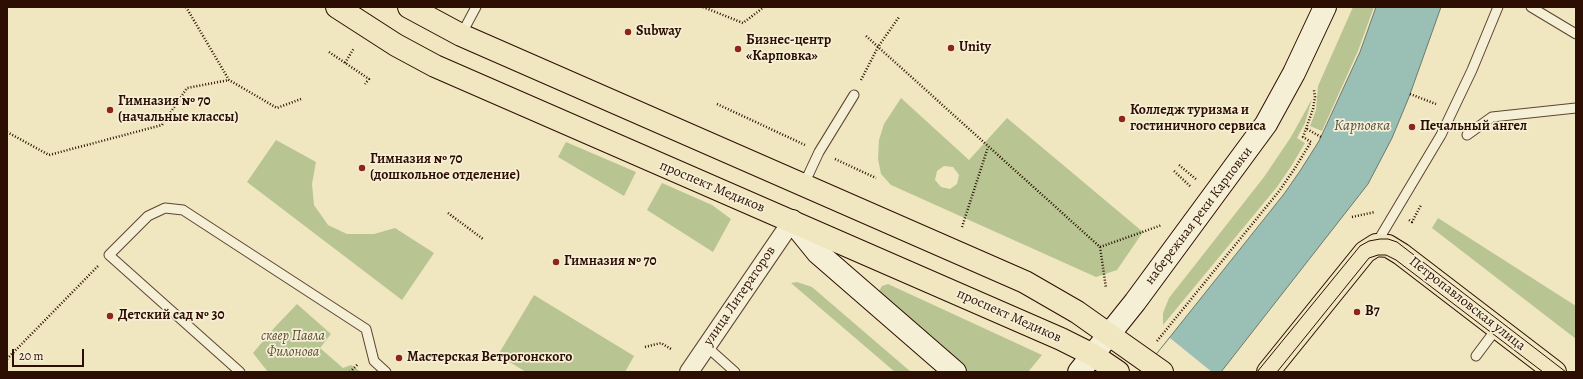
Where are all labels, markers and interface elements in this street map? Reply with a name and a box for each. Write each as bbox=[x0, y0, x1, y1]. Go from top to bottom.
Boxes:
place label: Subway bbox=[636, 24, 681, 40]
marker: Subway bbox=[623, 27, 633, 37]
place label: Бизнес-центр «Карповка» bbox=[746, 33, 831, 66]
place label: Unity bbox=[959, 40, 991, 56]
marker: Unity bbox=[946, 43, 956, 53]
marker: Бизнес-центр «Карповка» bbox=[733, 44, 743, 54]
place label: Гимназия № 70 (начальные классы) bbox=[118, 94, 239, 126]
place label: Колледж туризма и гостиничного сервиса bbox=[1130, 103, 1266, 136]
marker: Гимназия № 70 (начальные классы) bbox=[105, 105, 115, 115]
marker: Колледж туризма и гостиничного сервиса bbox=[1117, 114, 1127, 124]
water label: Карповка bbox=[1334, 117, 1390, 135]
place label: Печальный ангел bbox=[1420, 119, 1527, 135]
marker: Печальный ангел bbox=[1407, 122, 1417, 132]
street label: набережная реки Карповки bbox=[1142, 144, 1256, 288]
place label: Гимназия № 70 (дошкольное отделение) bbox=[370, 152, 520, 184]
street label: проспект Медиков bbox=[657, 157, 767, 217]
marker: Гимназия № 70 (дошкольное отделение) bbox=[357, 163, 367, 173]
street label: улица Литераторов bbox=[700, 243, 780, 349]
street label: Петропавловская улица bbox=[1405, 253, 1529, 355]
place label: Гимназия № 70 bbox=[564, 254, 657, 270]
marker: Гимназия № 70 bbox=[551, 257, 561, 267]
street label: проспект Медиков bbox=[954, 285, 1064, 347]
place label: B7 bbox=[1365, 304, 1380, 320]
marker: B7 bbox=[1352, 307, 1362, 317]
place label: Детский сад № 30 bbox=[118, 308, 224, 324]
marker: Детский сад № 30 bbox=[105, 311, 115, 321]
park label: сквер Павла Филонова bbox=[261, 329, 325, 362]
scale bar bbox=[14, 341, 86, 367]
text: 20 m bbox=[19, 348, 43, 364]
place label: Мастерская Ветрогонского bbox=[407, 350, 572, 366]
marker: Мастерская Ветрогонского bbox=[394, 353, 404, 363]

